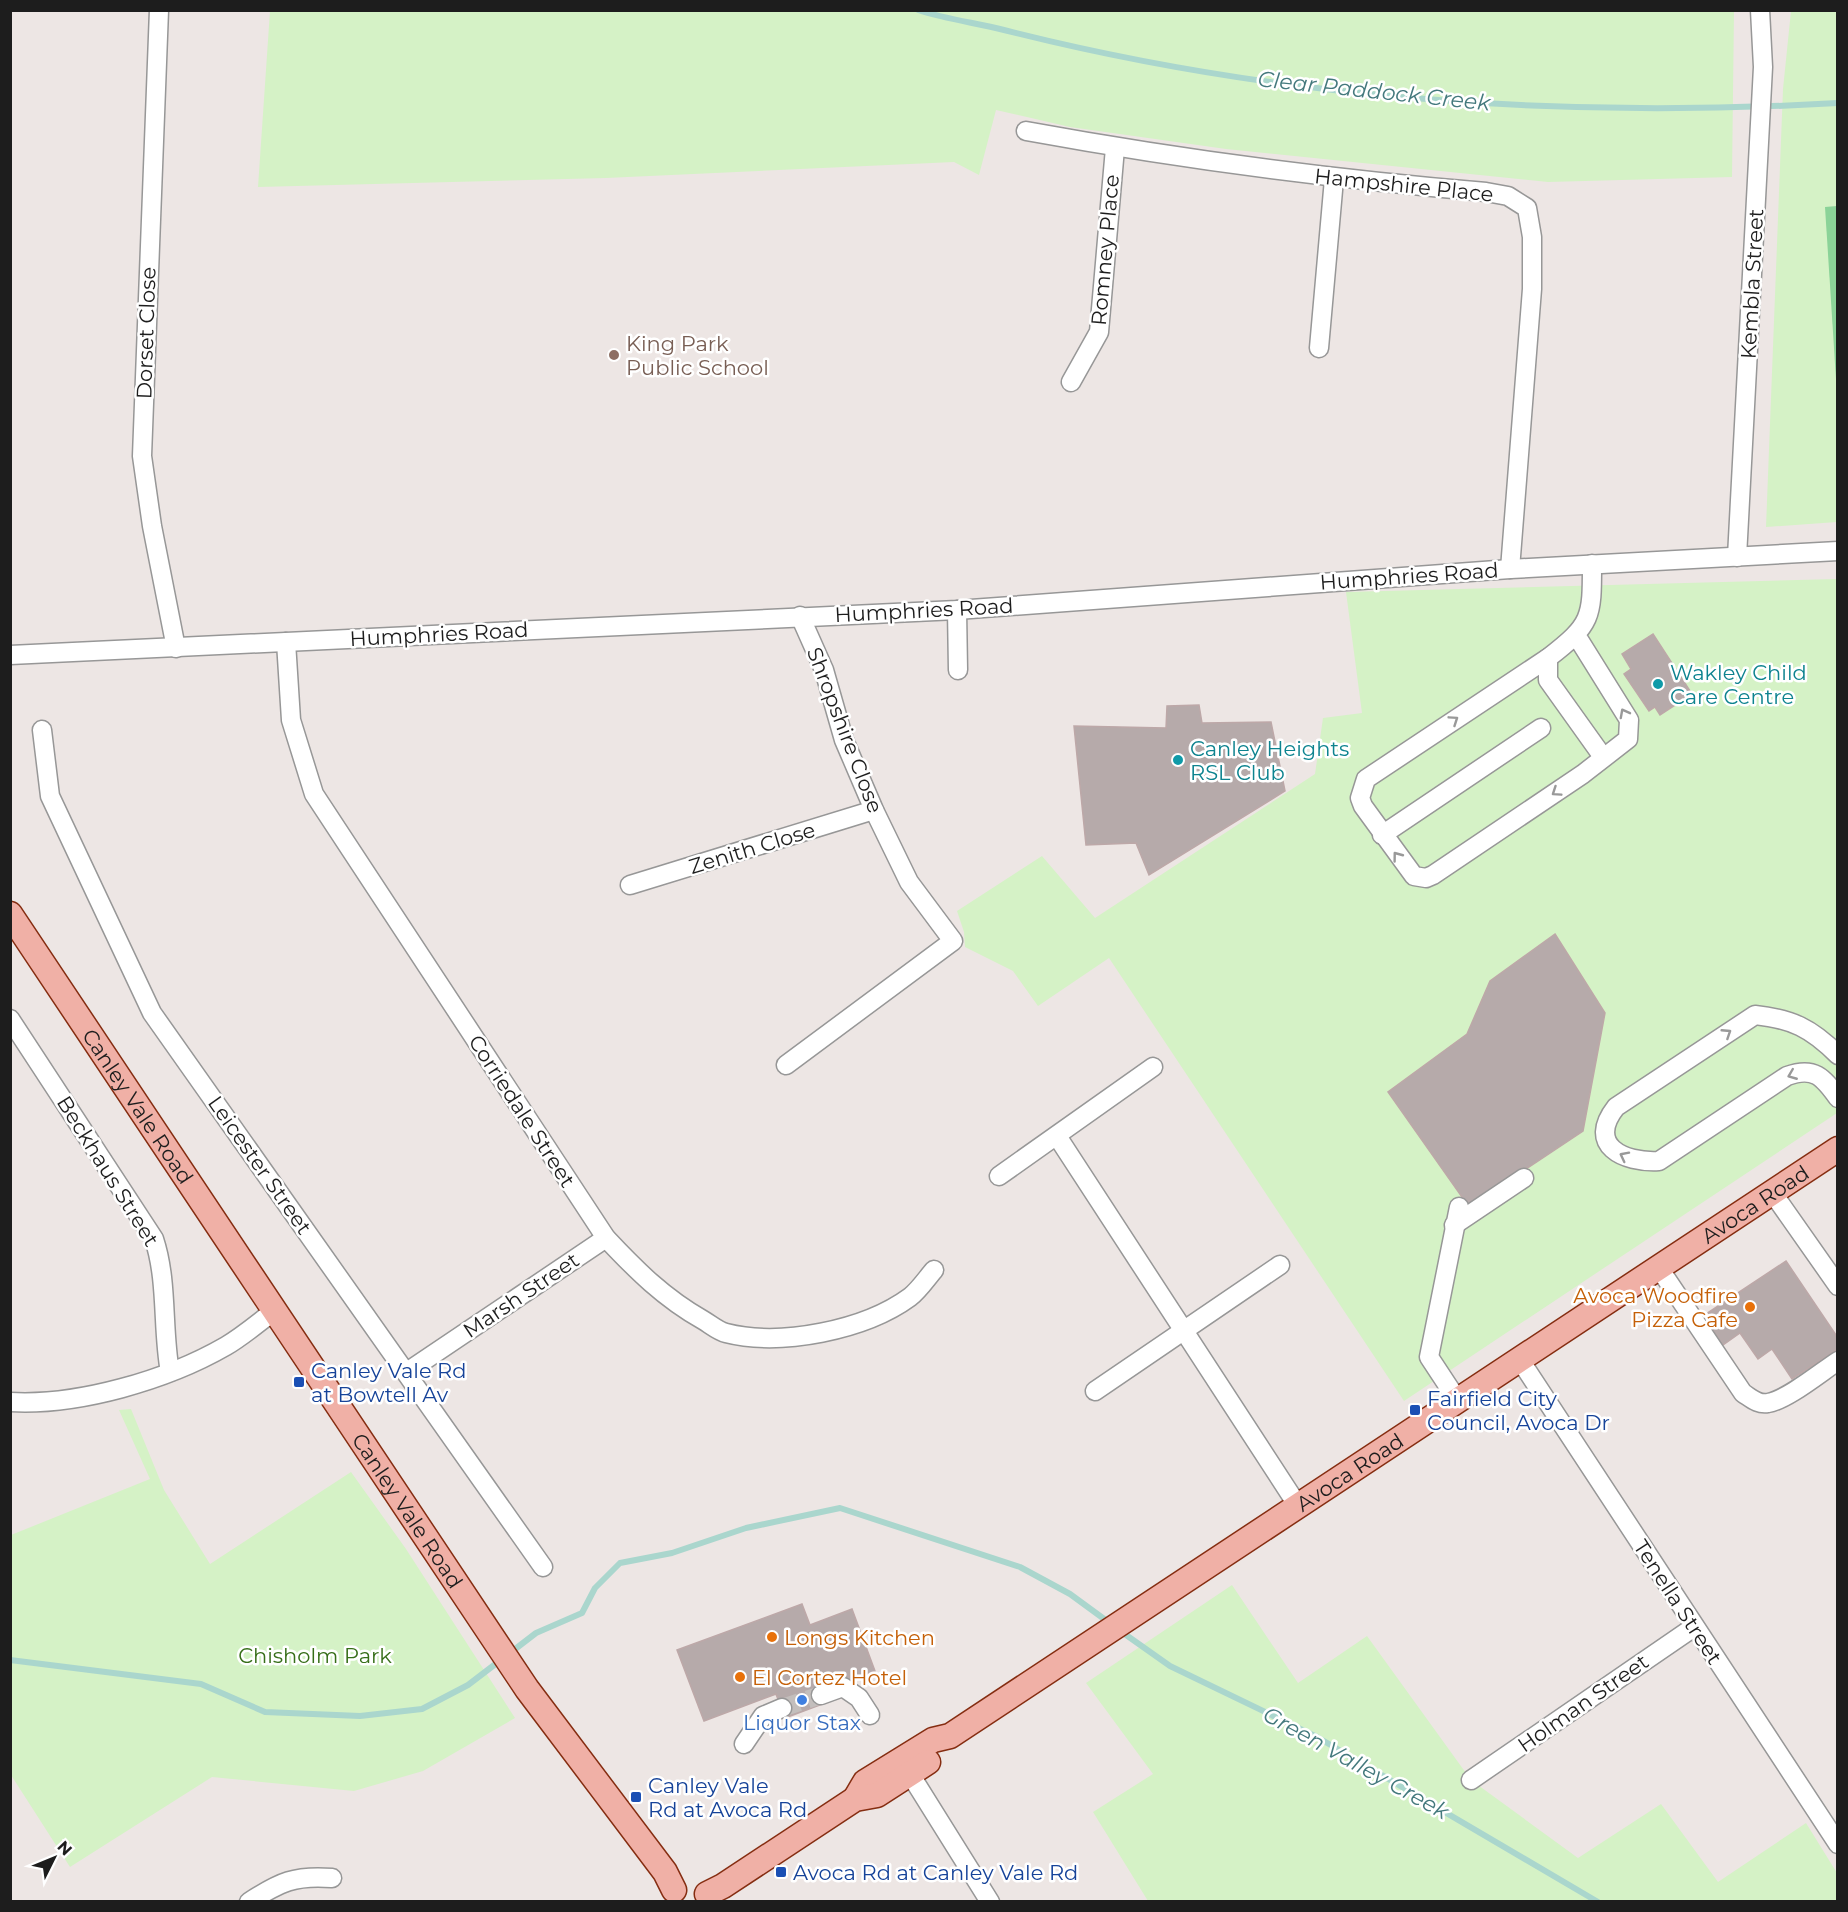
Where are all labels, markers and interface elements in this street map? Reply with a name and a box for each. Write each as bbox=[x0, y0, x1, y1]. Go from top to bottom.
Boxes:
water label: Clear Paddock Creek bbox=[1256, 65, 1493, 117]
street label: Hampshire Place bbox=[1313, 163, 1495, 207]
street label: Romney Place bbox=[1086, 173, 1124, 327]
street label: Kembla Street bbox=[1736, 208, 1768, 360]
street label: Dorset Close bbox=[131, 266, 161, 400]
place label: King Park Public School bbox=[626, 331, 769, 380]
marker: King Park Public School bbox=[607, 348, 621, 362]
street label: Humphries Road bbox=[1319, 557, 1499, 595]
street label: Humphries Road bbox=[834, 593, 1014, 627]
street label: Humphries Road bbox=[349, 617, 529, 651]
street label: Shropshire Close bbox=[802, 643, 888, 817]
place label: Wakley Child Care Centre bbox=[1670, 660, 1807, 709]
marker: Wakley Child Care Centre bbox=[1651, 677, 1665, 691]
one-way arrow bbox=[1620, 708, 1632, 719]
one-way arrow bbox=[1448, 716, 1459, 727]
place label: Canley Heights RSL Club bbox=[1190, 736, 1349, 785]
marker: Canley Heights RSL Club bbox=[1171, 753, 1185, 767]
one-way arrow bbox=[1552, 785, 1563, 796]
street label: Zenith Close bbox=[686, 817, 818, 879]
one-way arrow bbox=[1393, 851, 1404, 862]
street label: Canley Vale Road bbox=[78, 1024, 199, 1188]
one-way arrow bbox=[1721, 1029, 1732, 1040]
street label: Corriedale Street bbox=[463, 1030, 581, 1192]
one-way arrow bbox=[1787, 1068, 1798, 1080]
street label: Beckhaus Street bbox=[52, 1091, 164, 1251]
street label: Leicester Street bbox=[203, 1091, 317, 1239]
one-way arrow bbox=[1619, 1151, 1630, 1163]
street label: Avoca Road bbox=[1697, 1159, 1813, 1248]
street label: Marsh Street bbox=[458, 1247, 584, 1343]
place label: Avoca Woodfire Pizza Cafe bbox=[1573, 1283, 1738, 1332]
marker: Avoca Woodfire Pizza Cafe bbox=[1743, 1300, 1757, 1314]
place label: Canley Vale Rd at Bowtell Av bbox=[311, 1358, 467, 1407]
marker: Canley Vale Rd at Bowtell Av bbox=[292, 1375, 306, 1389]
place label: Fairfield City Council, Avoca Dr bbox=[1427, 1386, 1610, 1435]
marker: Fairfield City Council, Avoca Dr bbox=[1408, 1403, 1422, 1417]
street label: Avoca Road bbox=[1291, 1427, 1408, 1516]
street label: Canley Vale Road bbox=[347, 1428, 469, 1593]
street label: Tenella Street bbox=[1629, 1535, 1727, 1669]
place label: Longs Kitchen bbox=[784, 1625, 935, 1650]
marker: Longs Kitchen bbox=[765, 1630, 779, 1644]
park label: Chisholm Park bbox=[238, 1643, 392, 1668]
street label: Holman Street bbox=[1513, 1649, 1653, 1757]
place label: El Cortez Hotel bbox=[752, 1665, 907, 1690]
marker: El Cortez Hotel bbox=[733, 1670, 747, 1684]
marker: Liquor Stax bbox=[795, 1693, 809, 1707]
water label: Green Valley Creek bbox=[1258, 1701, 1455, 1826]
place label: Liquor Stax bbox=[743, 1710, 861, 1735]
place label: Canley Vale Rd at Avoca Rd bbox=[648, 1773, 807, 1822]
marker: Canley Vale Rd at Avoca Rd bbox=[629, 1790, 643, 1804]
north arrow bbox=[24, 1828, 84, 1888]
text: N bbox=[53, 1837, 76, 1859]
place label: Avoca Rd at Canley Vale Rd bbox=[793, 1860, 1078, 1885]
marker: Avoca Rd at Canley Vale Rd bbox=[774, 1865, 788, 1879]

